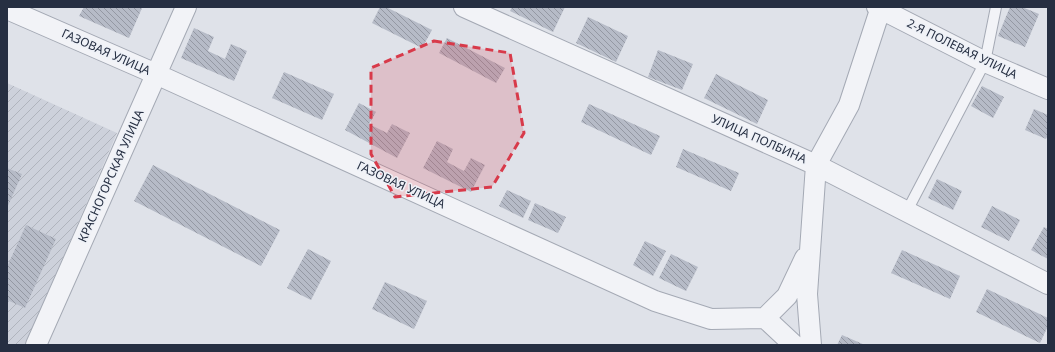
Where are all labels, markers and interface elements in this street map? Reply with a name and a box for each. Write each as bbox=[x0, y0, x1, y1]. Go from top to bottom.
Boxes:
street label: 2-Я ПОЛЕВАЯ УЛИЦА bbox=[904, 14, 1021, 83]
street label: ГАЗОВАЯ УЛИЦА bbox=[59, 24, 154, 79]
street label: КРАСНОГОРСКАЯ УЛИЦА bbox=[74, 106, 148, 245]
street label: УЛИЦА ПОЛБИНА bbox=[709, 110, 810, 167]
street label: ГАЗОВАЯ УЛИЦА bbox=[354, 157, 448, 213]

